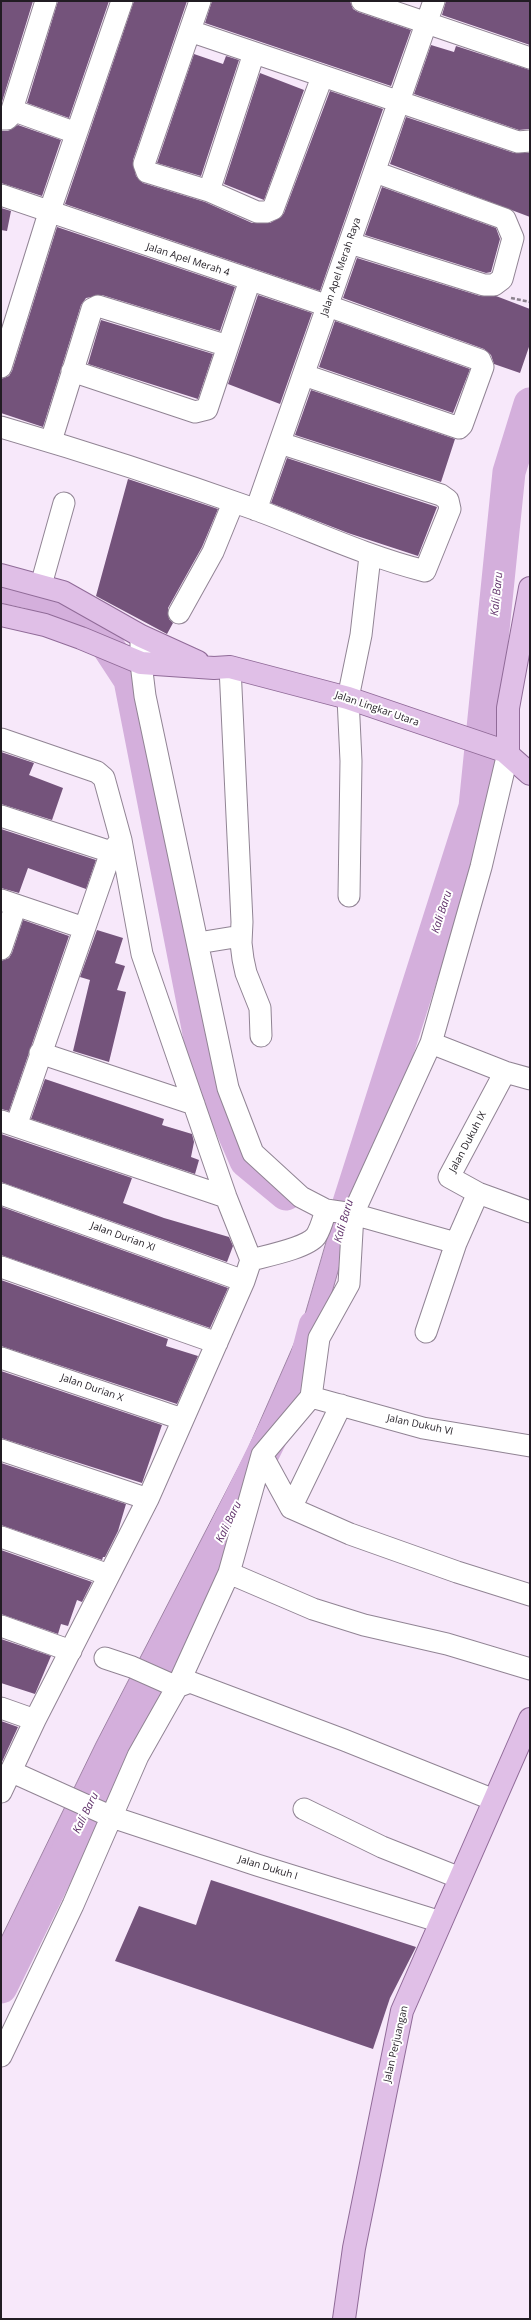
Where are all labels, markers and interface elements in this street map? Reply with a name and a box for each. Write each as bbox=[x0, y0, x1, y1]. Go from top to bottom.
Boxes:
street label: Jalan Apel Merah Raya bbox=[318, 216, 364, 318]
street label: Jalan Apel Merah 4 bbox=[145, 241, 231, 279]
water label: Kali Baru bbox=[488, 571, 506, 617]
street label: Jalan Lingkar Utara bbox=[333, 689, 421, 729]
water label: Kali Baru bbox=[429, 889, 455, 935]
street label: Jalan Dukuh IX bbox=[447, 1110, 489, 1174]
water label: Kali Baru bbox=[332, 1198, 356, 1244]
street label: Jalan Durian XI bbox=[89, 1220, 157, 1254]
street label: Jalan Durian X bbox=[59, 1372, 125, 1404]
street label: Jalan Dukuh VI bbox=[386, 1412, 454, 1438]
water label: Kali Baru bbox=[213, 1499, 245, 1545]
water label: Kali Baru bbox=[70, 1790, 102, 1836]
street label: Jalan Dukuh I bbox=[237, 1853, 299, 1883]
street label: Jalan Perjuangan bbox=[381, 2005, 411, 2083]

